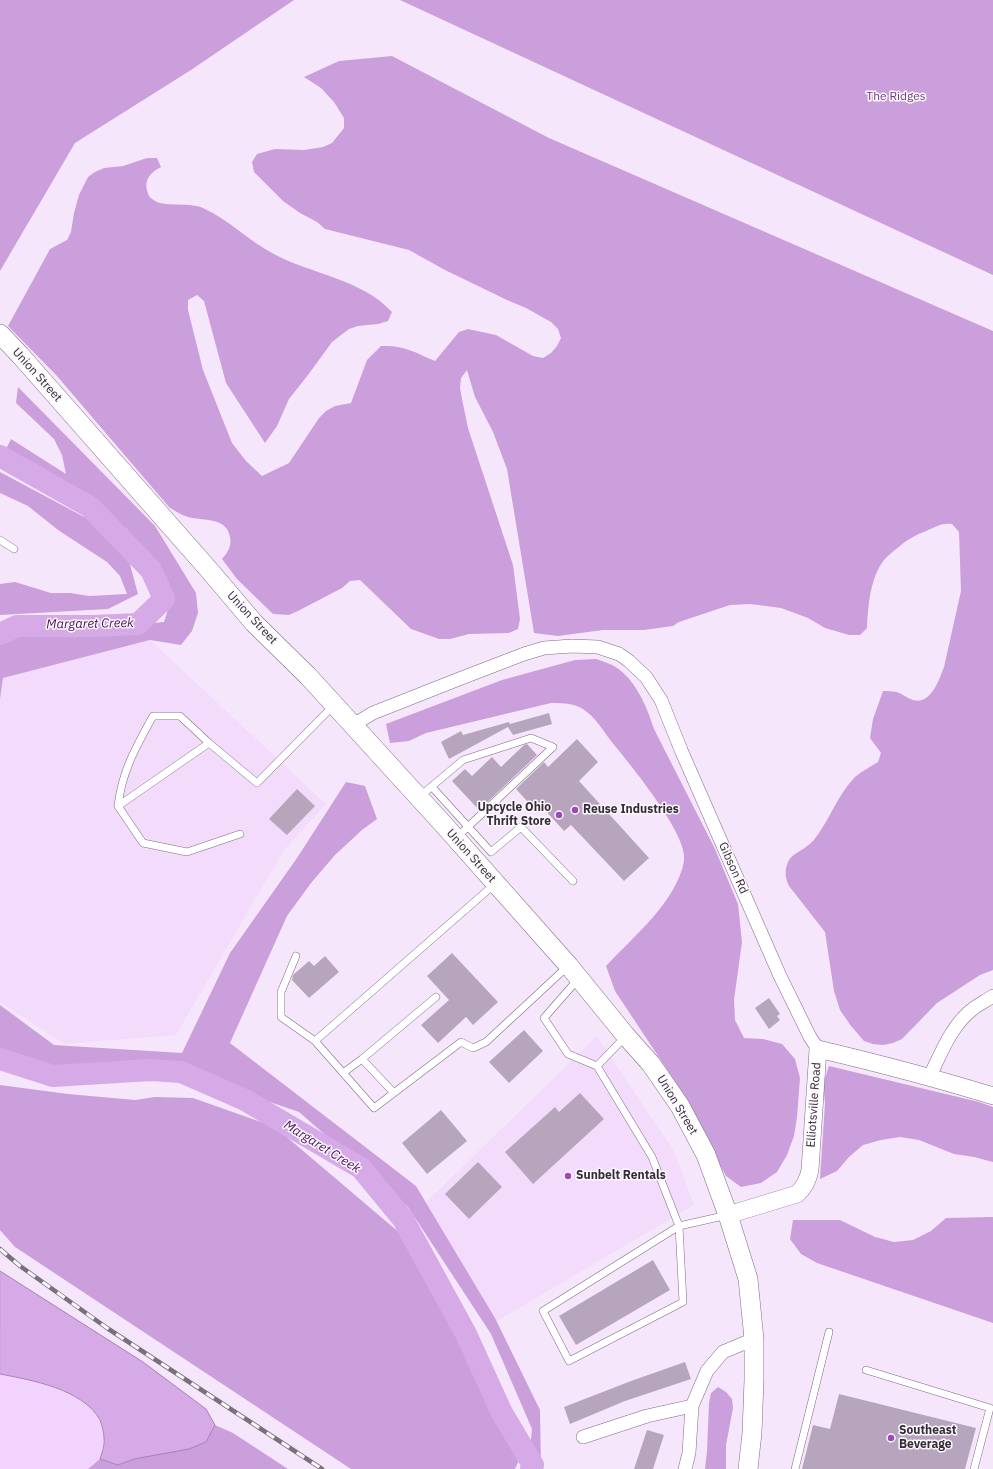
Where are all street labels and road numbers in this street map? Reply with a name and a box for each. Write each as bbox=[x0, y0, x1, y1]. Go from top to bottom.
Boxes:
street label: Union Street bbox=[9, 345, 65, 405]
street label: Union Street bbox=[224, 589, 280, 647]
street label: Union Street bbox=[443, 826, 499, 886]
street label: Gibson Rd bbox=[715, 840, 751, 896]
street label: Elliotsville Road bbox=[804, 1062, 824, 1148]
street label: Union Street bbox=[654, 1072, 700, 1138]

